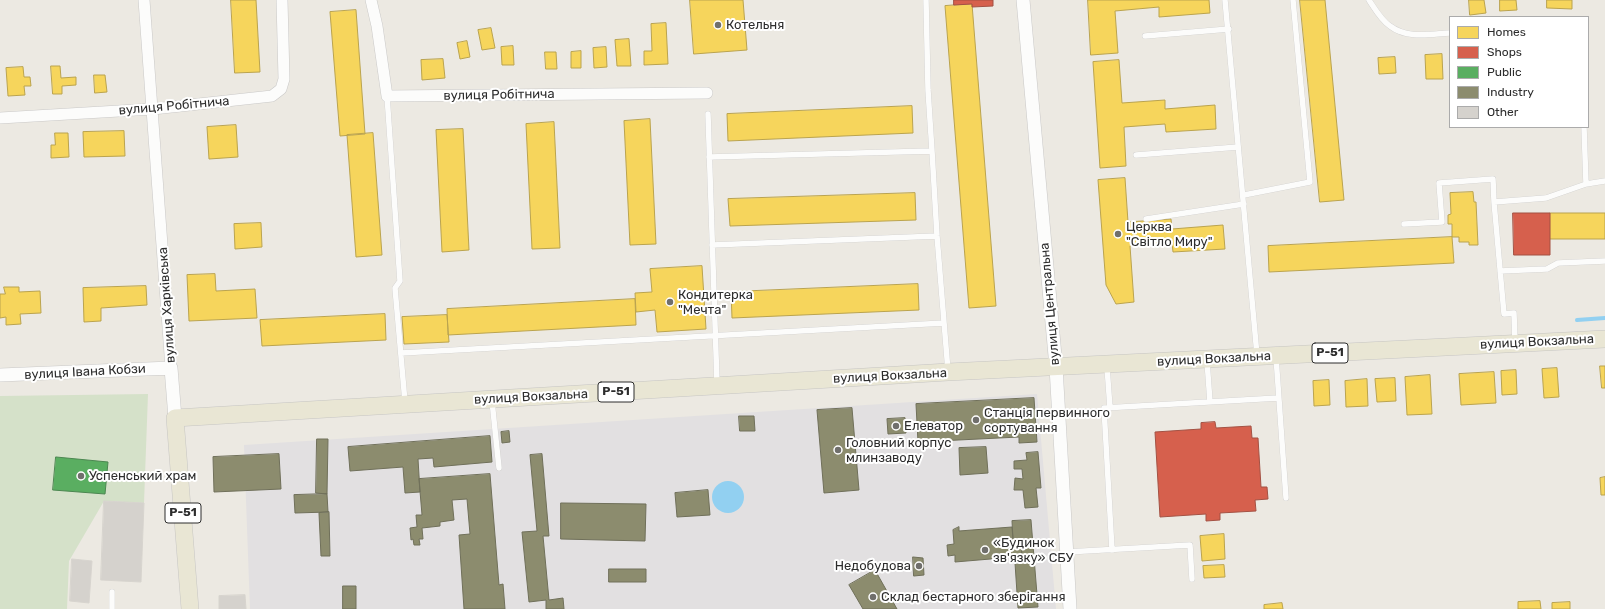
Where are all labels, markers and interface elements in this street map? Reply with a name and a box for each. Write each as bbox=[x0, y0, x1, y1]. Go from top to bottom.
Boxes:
legend bbox=[1449, 16, 1589, 128]
place label: Котельня bbox=[726, 17, 784, 33]
marker: Котельня bbox=[713, 20, 723, 30]
text: Homes bbox=[1487, 25, 1526, 39]
text: Shops bbox=[1487, 45, 1522, 59]
text: Public bbox=[1487, 65, 1522, 79]
text: Industry bbox=[1487, 85, 1534, 99]
street label: вулиця Робітнича bbox=[443, 86, 555, 104]
street label: вулиця Робітнича bbox=[118, 93, 230, 119]
text: Other bbox=[1487, 105, 1518, 119]
place label: Церква "Світло Миру" bbox=[1126, 219, 1213, 250]
marker: Церква "Світло Миру" bbox=[1113, 229, 1123, 239]
street label: вулиця Центральна bbox=[1037, 242, 1063, 366]
street label: вулиця Харківська bbox=[155, 247, 179, 363]
place label: Кондитерка "Мечта" bbox=[678, 287, 753, 318]
marker: Кондитерка "Мечта" bbox=[665, 297, 675, 307]
street label: вулиця Вокзальна bbox=[1480, 331, 1594, 353]
road number: Р-51 bbox=[1312, 343, 1348, 363]
street label: вулиця Вокзальна bbox=[1157, 348, 1271, 370]
street label: вулиця Івана Кобзи bbox=[24, 361, 146, 383]
street label: вулиця Вокзальна bbox=[833, 365, 947, 387]
road number: Р-51 bbox=[598, 382, 634, 402]
street label: вулиця Вокзальна bbox=[474, 386, 588, 408]
place label: Станція первинного сортування bbox=[984, 405, 1110, 436]
marker: Станція первинного сортування bbox=[971, 415, 981, 425]
place label: Елеватор bbox=[904, 418, 963, 434]
marker: Елеватор bbox=[891, 421, 901, 431]
place label: Головний корпус млинзаводу bbox=[846, 435, 951, 466]
marker: Головний корпус млинзаводу bbox=[833, 445, 843, 455]
place label: Успенський храм bbox=[89, 468, 196, 484]
marker: Успенський храм bbox=[76, 471, 86, 481]
road number: Р-51 bbox=[165, 503, 201, 523]
place label: «Будинок зв'язку» СБУ bbox=[993, 535, 1073, 566]
marker: «Будинок зв'язку» СБУ bbox=[980, 545, 990, 555]
place label: Недобудова bbox=[835, 558, 911, 574]
marker: Недобудова bbox=[914, 561, 924, 571]
place label: Склад бестарного зберігання bbox=[881, 589, 1065, 605]
marker: Склад бестарного зберігання bbox=[868, 592, 878, 602]

